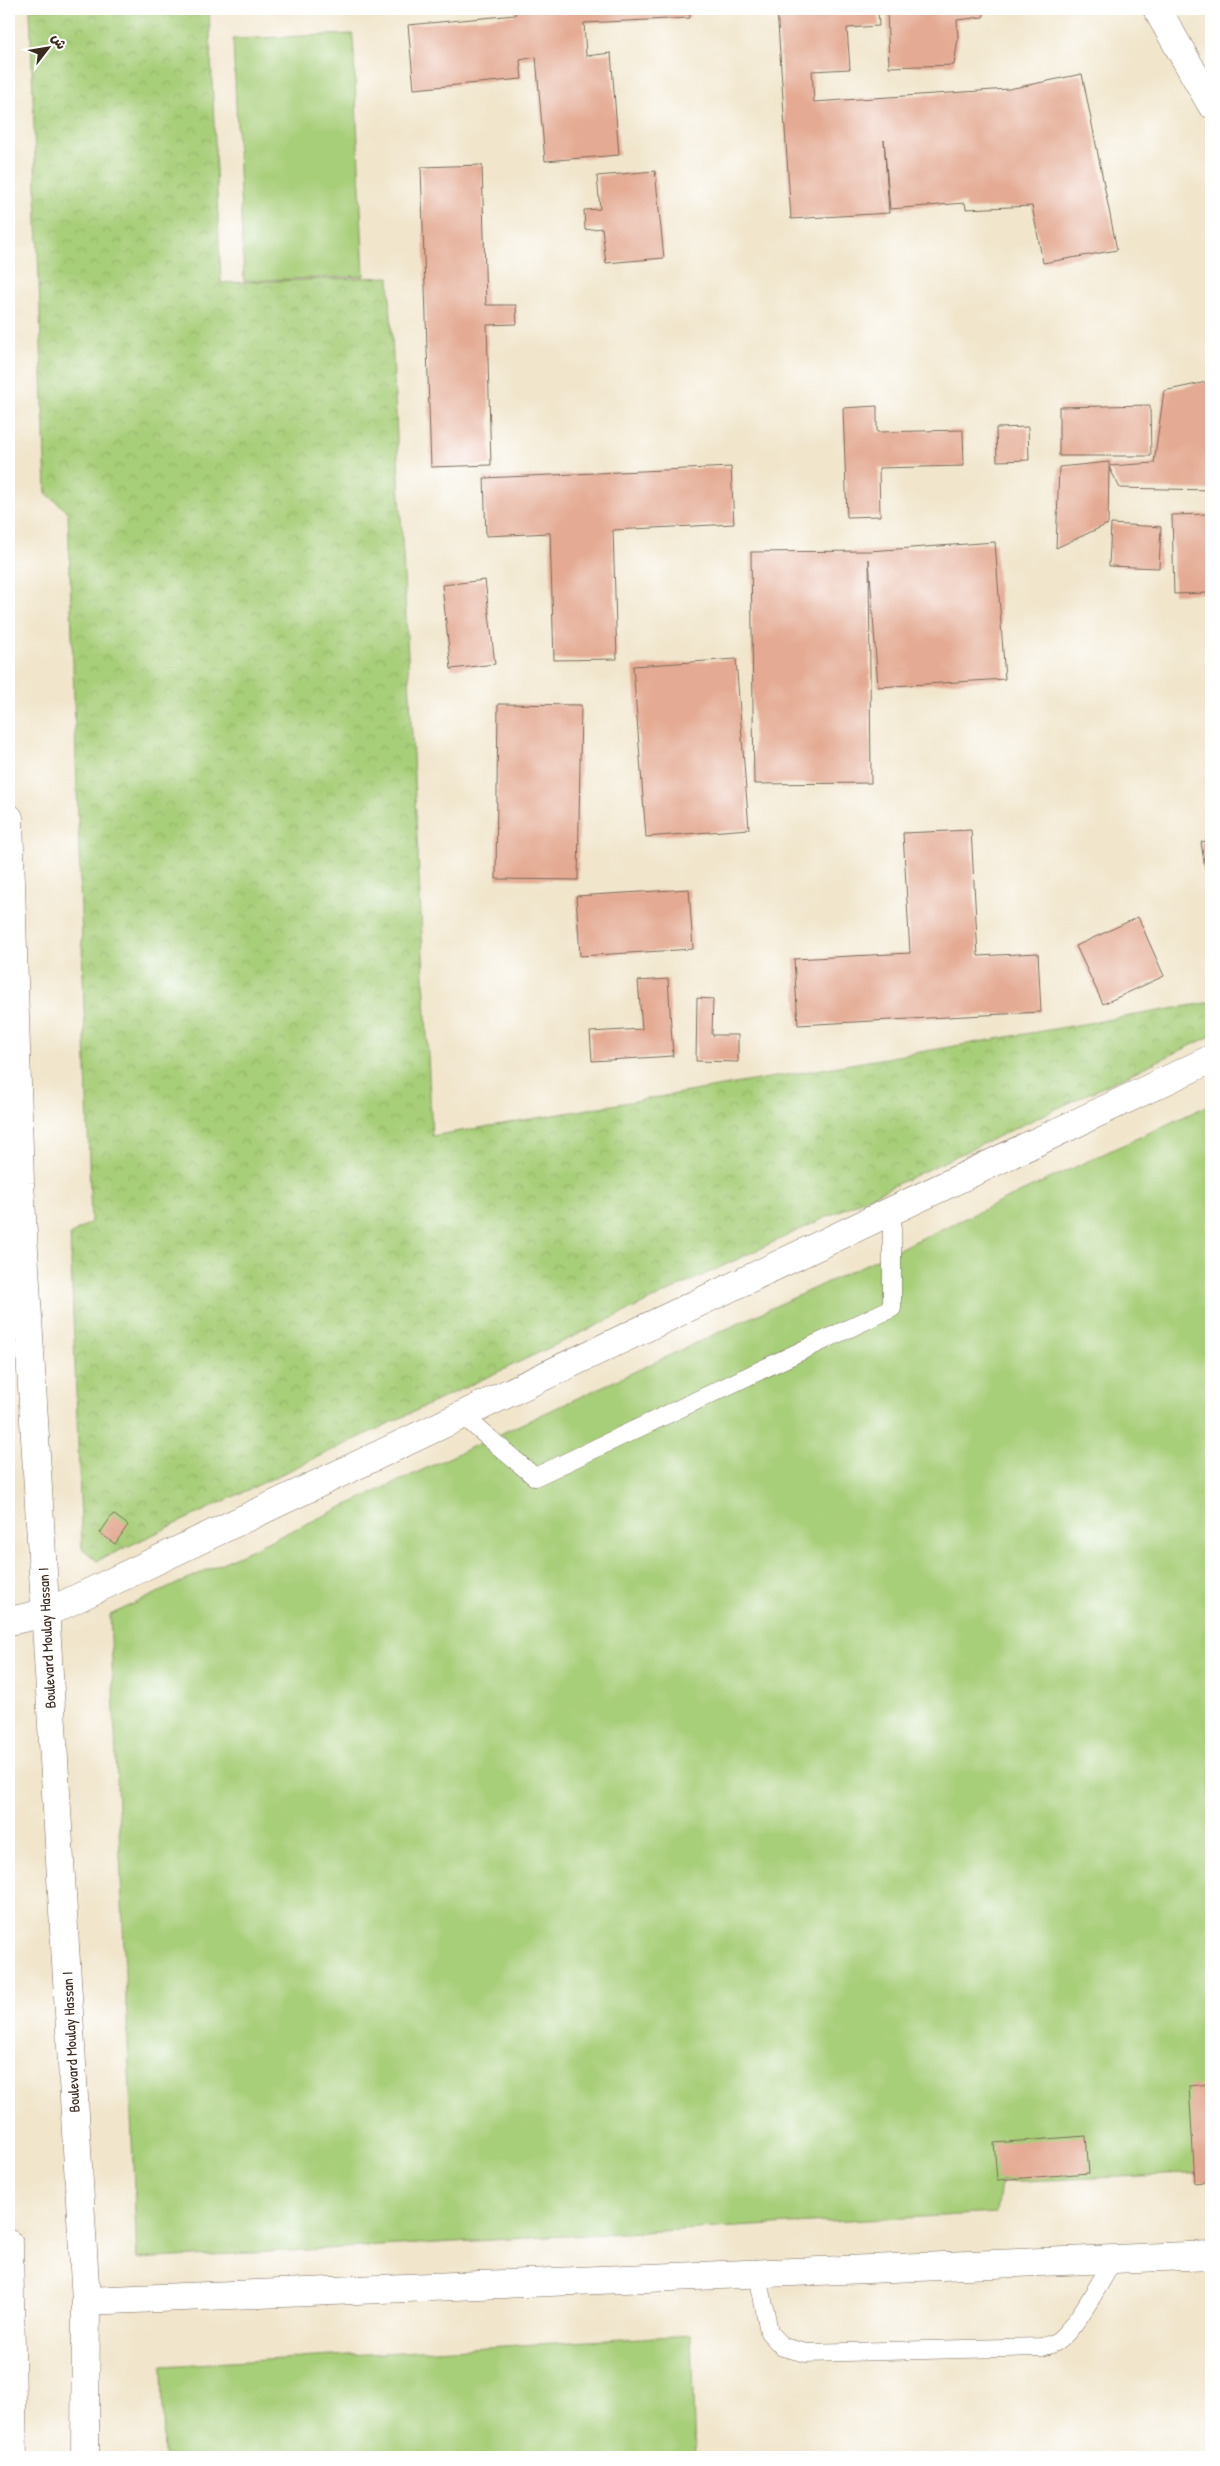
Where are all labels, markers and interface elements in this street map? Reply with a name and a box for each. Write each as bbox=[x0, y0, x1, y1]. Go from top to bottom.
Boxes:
north arrow bbox=[22, 22, 72, 72]
text: ش bbox=[47, 30, 72, 53]
street label: Boulevard Moulay Hassan I bbox=[32, 1567, 61, 1709]
street label: Boulevard Moulay Hassan I bbox=[56, 1971, 85, 2113]

